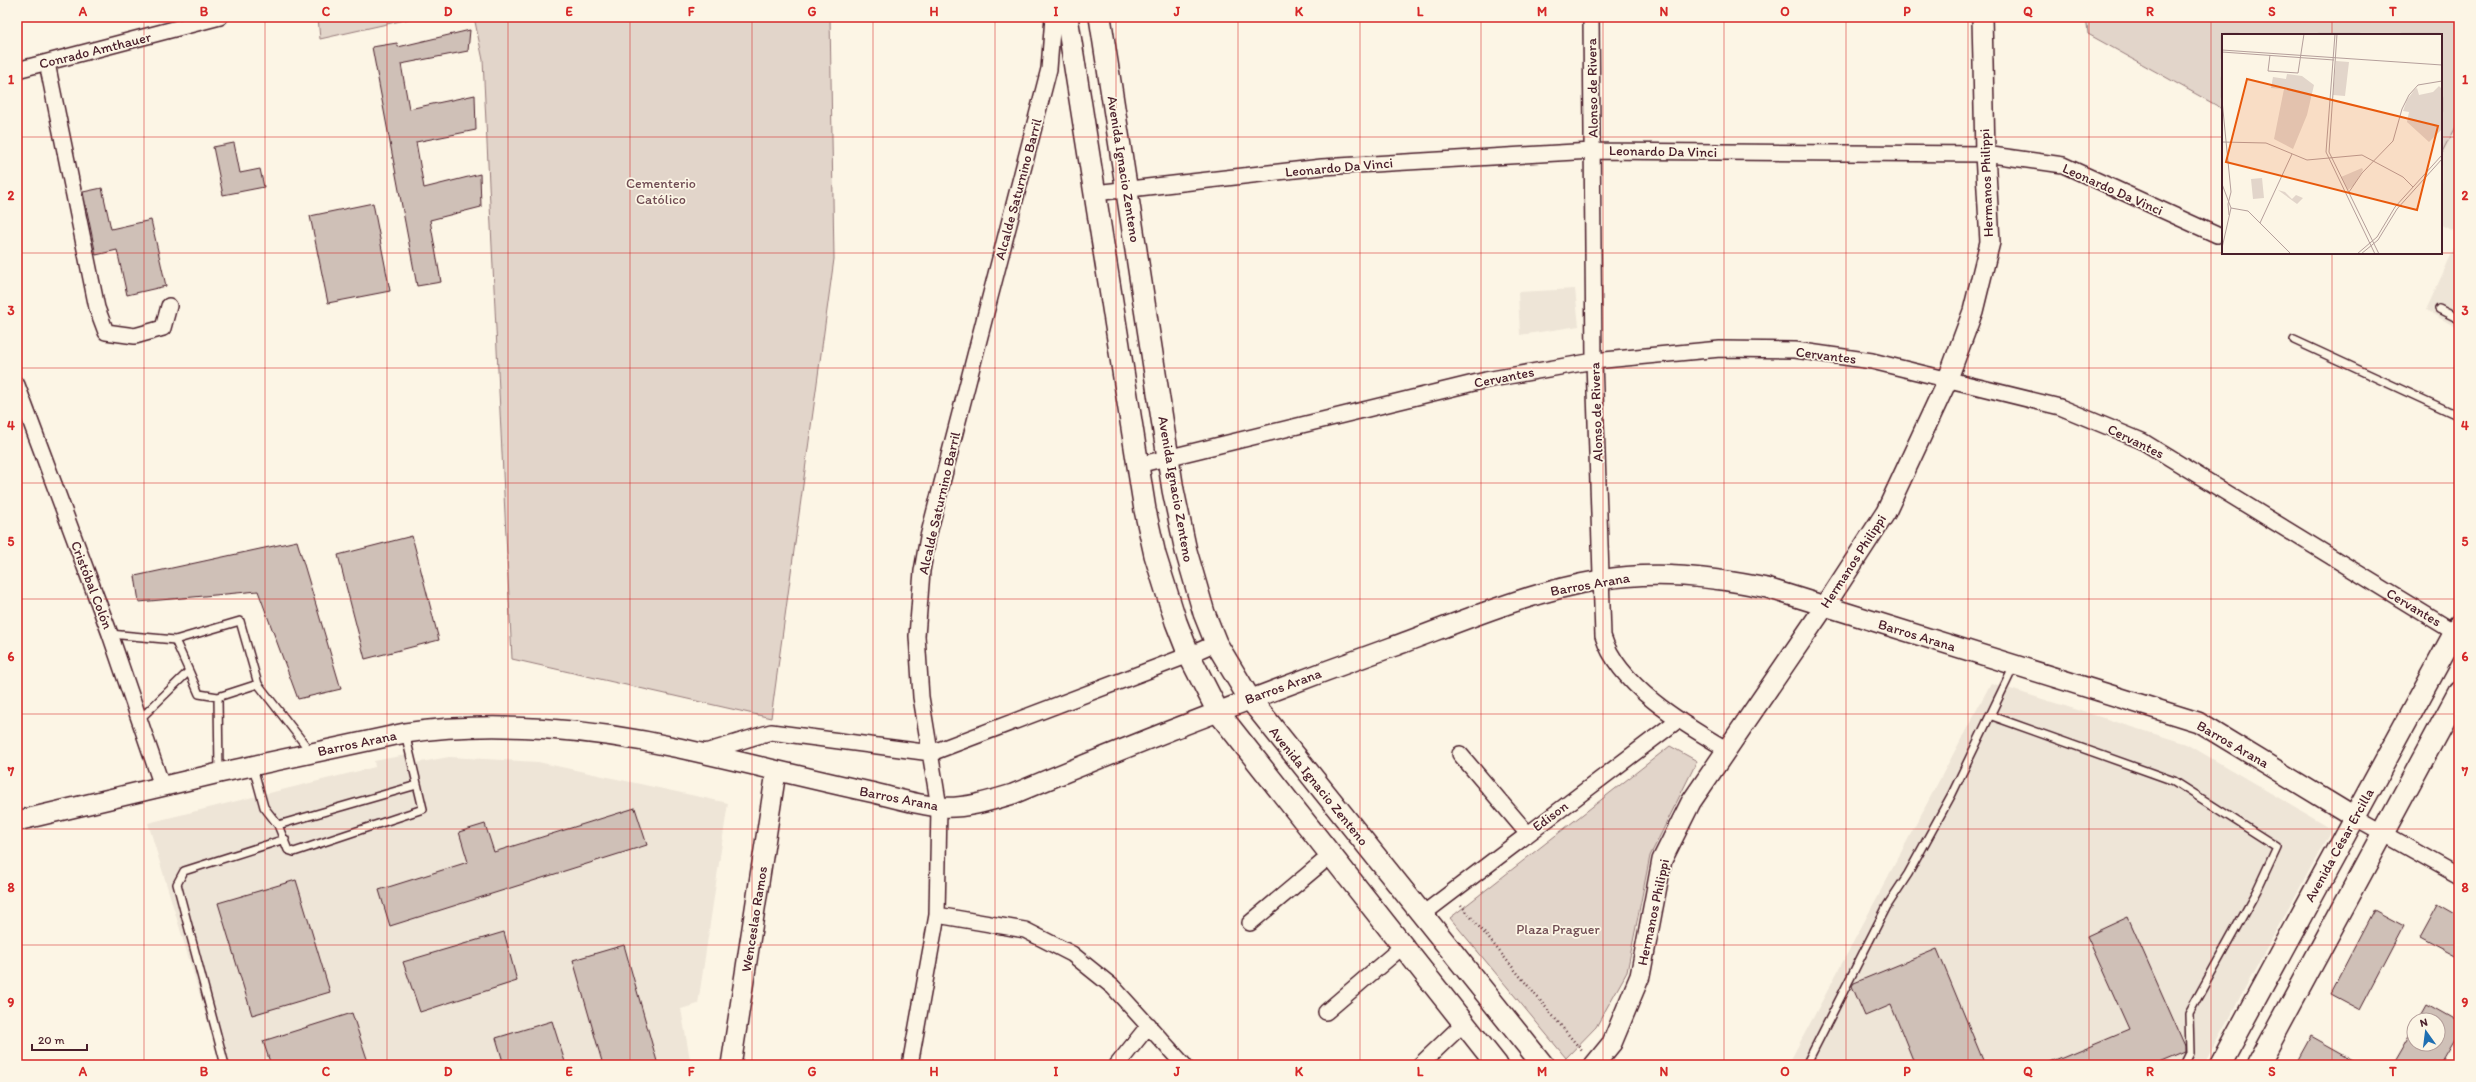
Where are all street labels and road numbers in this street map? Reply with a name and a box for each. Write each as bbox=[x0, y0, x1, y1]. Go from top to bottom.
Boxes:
street label: Conrado Amthauer bbox=[37, 28, 153, 73]
street label: Alonso de Rivera bbox=[1583, 37, 1602, 138]
street label: Avenida Ignacio Zenteno bbox=[1104, 95, 1143, 244]
street label: Alcalde Saturnino Barril bbox=[991, 116, 1046, 262]
street label: Hermanos Philippi bbox=[1976, 128, 1997, 238]
street label: Leonardo Da Vinci bbox=[1609, 142, 1717, 161]
street label: Leonardo Da Vinci bbox=[1284, 154, 1394, 181]
street label: Leonardo Da Vinci bbox=[2060, 160, 2166, 219]
street label: Cervantes bbox=[1795, 343, 1857, 368]
street label: Alonso de Rivera bbox=[1586, 361, 1607, 462]
street label: Cervantes bbox=[1473, 363, 1536, 392]
street label: Avenida Ignacio Zenteno bbox=[1154, 415, 1197, 563]
street label: Cervantes bbox=[2105, 420, 2167, 462]
street label: Alcalde Saturnino Barril bbox=[915, 430, 964, 576]
street label: Hermanos Philippi bbox=[1817, 511, 1890, 611]
street label: Cristóbal Colón bbox=[67, 539, 116, 632]
street label: Barros Arana bbox=[1549, 569, 1632, 600]
street label: Cervantes bbox=[2383, 584, 2444, 630]
street label: Barros Arana bbox=[1876, 616, 1958, 656]
street label: Barros Arana bbox=[1243, 665, 1324, 708]
street label: Barros Arana bbox=[2194, 717, 2272, 772]
street label: Avenida Ignacio Zenteno bbox=[1265, 723, 1372, 849]
street label: Barros Arana bbox=[316, 727, 399, 760]
street label: Barros Arana bbox=[858, 782, 941, 815]
street label: Avenida César Ercilla bbox=[2301, 785, 2378, 905]
street label: Edison bbox=[1529, 797, 1572, 835]
street label: Hermanos Philippi bbox=[1634, 857, 1673, 967]
street label: Wenceslao Ramos bbox=[738, 865, 771, 973]

